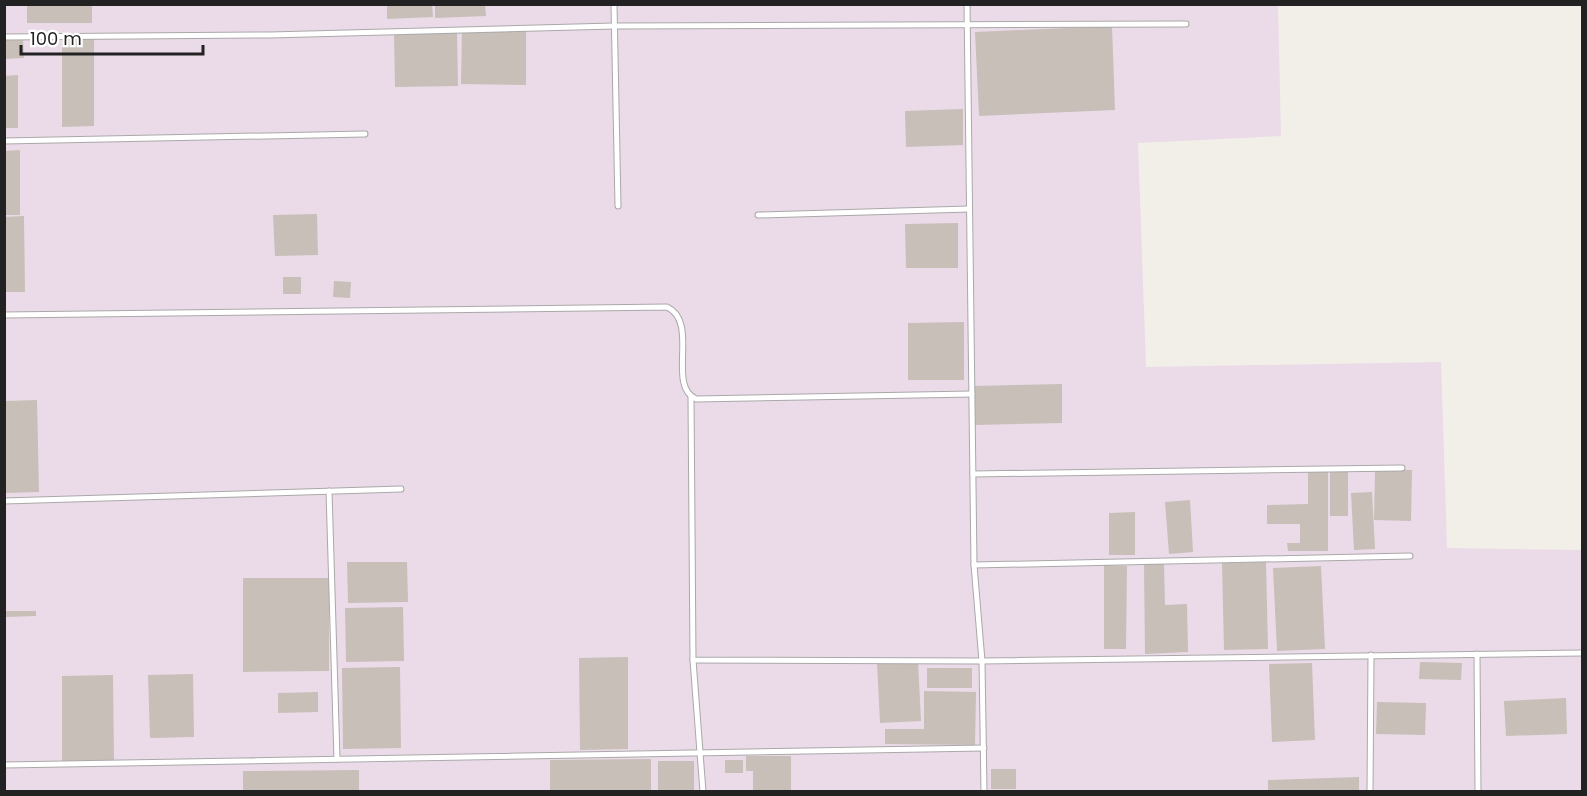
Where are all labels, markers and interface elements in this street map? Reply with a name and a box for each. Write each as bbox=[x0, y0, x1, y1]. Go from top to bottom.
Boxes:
scale bar bbox=[21, 18, 202, 56]
text: 100 m bbox=[30, 26, 82, 51]

